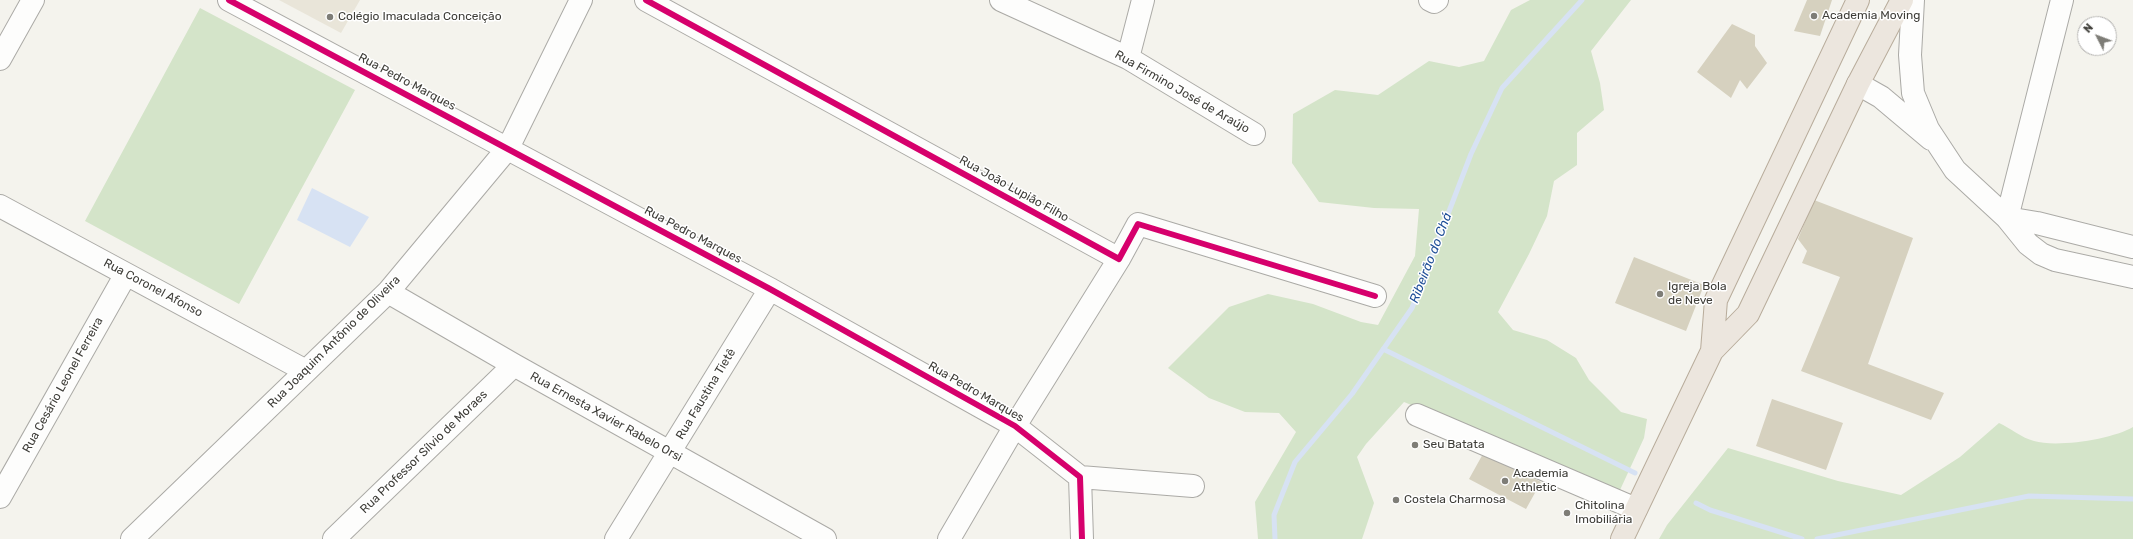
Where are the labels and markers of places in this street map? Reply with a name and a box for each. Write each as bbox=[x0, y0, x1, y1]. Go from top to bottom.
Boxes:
place label: Academia Moving bbox=[1822, 9, 1920, 23]
place label: Colégio Imaculada Conceição bbox=[338, 10, 502, 24]
marker: Academia Moving bbox=[1809, 11, 1819, 21]
marker: Colégio Imaculada Conceição bbox=[325, 12, 335, 22]
place label: Igreja Bola de Neve bbox=[1668, 280, 1727, 308]
marker: Igreja Bola de Neve bbox=[1655, 289, 1665, 299]
place label: Seu Batata bbox=[1423, 438, 1485, 452]
marker: Seu Batata bbox=[1410, 440, 1420, 450]
place label: Academia Athletic bbox=[1513, 467, 1568, 495]
marker: Academia Athletic bbox=[1500, 476, 1510, 486]
place label: Costela Charmosa bbox=[1404, 493, 1506, 507]
marker: Costela Charmosa bbox=[1391, 495, 1401, 505]
place label: Chitolina Imobiliária bbox=[1575, 499, 1632, 527]
marker: Chitolina Imobiliária bbox=[1562, 508, 1572, 518]

